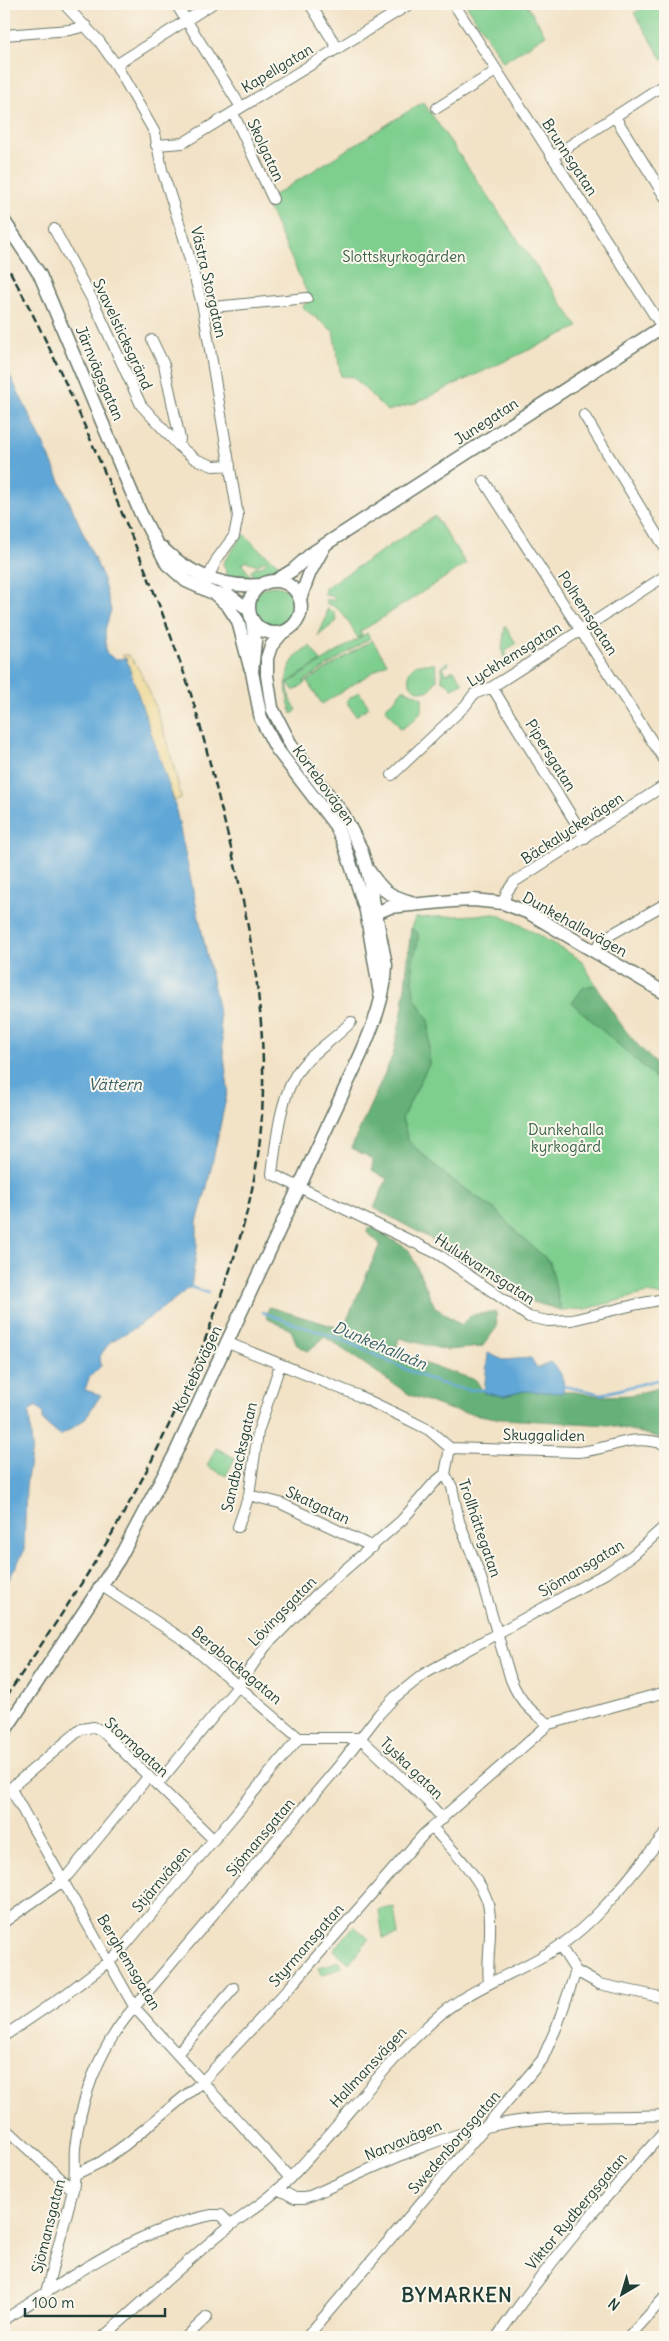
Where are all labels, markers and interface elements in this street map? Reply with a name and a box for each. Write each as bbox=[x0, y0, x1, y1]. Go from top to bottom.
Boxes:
street label: Kapellgatan bbox=[238, 39, 317, 97]
street label: Brunnsgatan bbox=[538, 115, 602, 199]
street label: Skolgatan bbox=[243, 116, 289, 185]
street label: Västra Storgatan bbox=[187, 224, 231, 340]
park label: Slottskyrkogården bbox=[342, 247, 466, 266]
street label: Svavelsticksgränd bbox=[89, 275, 157, 393]
street label: Järnvägsgatan bbox=[72, 323, 129, 423]
street label: Junegatan bbox=[450, 393, 522, 449]
street label: Polhemsgatan bbox=[554, 567, 622, 659]
street label: Lyckhemsgatan bbox=[463, 617, 565, 691]
street label: Pipersgatan bbox=[521, 716, 581, 795]
street label: Kortebovägen bbox=[289, 741, 360, 829]
street label: Bäckalyckevägen bbox=[517, 788, 627, 868]
street label: Dunkehallavägen bbox=[519, 887, 631, 961]
water label: Vättern bbox=[88, 1074, 142, 1094]
park label: Dunkehalla kyrkogård bbox=[528, 1120, 605, 1156]
street label: Hulukvarnsgatan bbox=[431, 1229, 539, 1309]
water label: Dunkehallaån bbox=[330, 1316, 430, 1374]
street label: Kortebovägen bbox=[168, 1322, 226, 1416]
street label: Sandbacksgatan bbox=[217, 1400, 261, 1514]
street label: Skuggaliden bbox=[503, 1425, 586, 1445]
street label: Trollhättegatan bbox=[454, 1476, 506, 1580]
street label: Skatgatan bbox=[283, 1482, 353, 1528]
street label: Sjömansgatan bbox=[535, 1535, 628, 1601]
street label: Lövingsgatan bbox=[244, 1572, 320, 1650]
street label: Bergbackagatan bbox=[188, 1622, 286, 1708]
street label: Stormgatan bbox=[101, 1713, 173, 1781]
street label: Tyska gatan bbox=[376, 1733, 448, 1803]
street label: Sjömansgatan bbox=[222, 1794, 299, 1880]
street label: Stjärnvägen bbox=[128, 1842, 194, 1916]
street label: Styrmansgatan bbox=[265, 1899, 348, 1991]
street label: Berghemsgatan bbox=[93, 1911, 165, 2014]
street label: Hallmansvägen bbox=[326, 2022, 411, 2112]
street label: Swedenborgsgatan bbox=[404, 2086, 504, 2198]
street label: Narvavägen bbox=[362, 2115, 445, 2165]
street label: Viktor Rydbergsgatan bbox=[521, 2148, 631, 2273]
street label: Sjömansgatan bbox=[27, 2177, 69, 2275]
north arrow bbox=[596, 2268, 646, 2318]
district label: BYMARKEN bbox=[401, 2282, 513, 2307]
scale bar bbox=[25, 2286, 165, 2318]
text: 100 m bbox=[32, 2293, 74, 2312]
text: N bbox=[605, 2294, 623, 2314]

